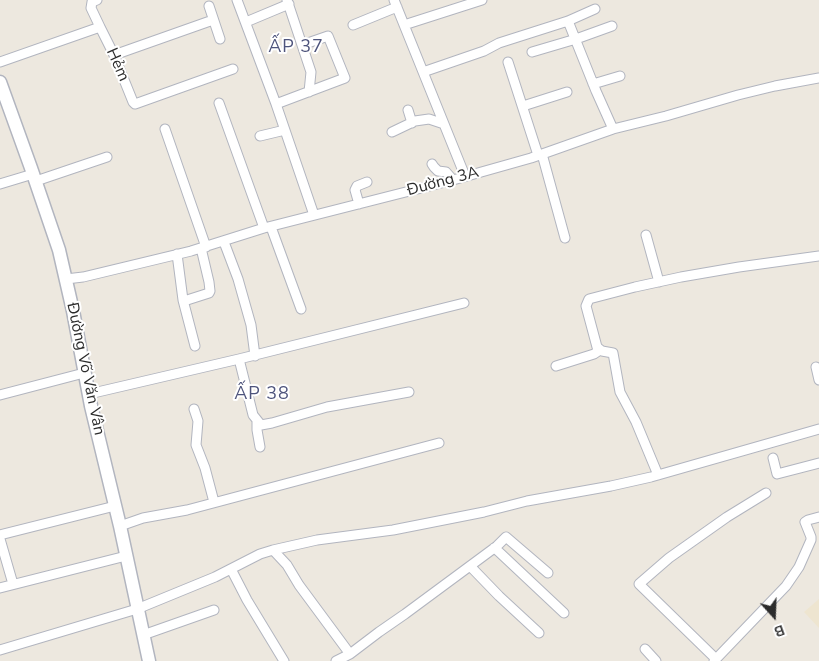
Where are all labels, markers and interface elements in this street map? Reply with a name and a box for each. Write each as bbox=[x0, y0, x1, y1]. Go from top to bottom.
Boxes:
district label: ẤP 37 bbox=[268, 37, 324, 59]
street label: Hẻm bbox=[101, 45, 133, 85]
street label: Đường 3A bbox=[405, 163, 481, 201]
street label: Đường Võ Văn Vân bbox=[62, 301, 108, 437]
district label: ẤP 38 bbox=[234, 384, 290, 406]
north arrow bbox=[749, 591, 799, 641]
text: B bbox=[772, 620, 787, 641]

